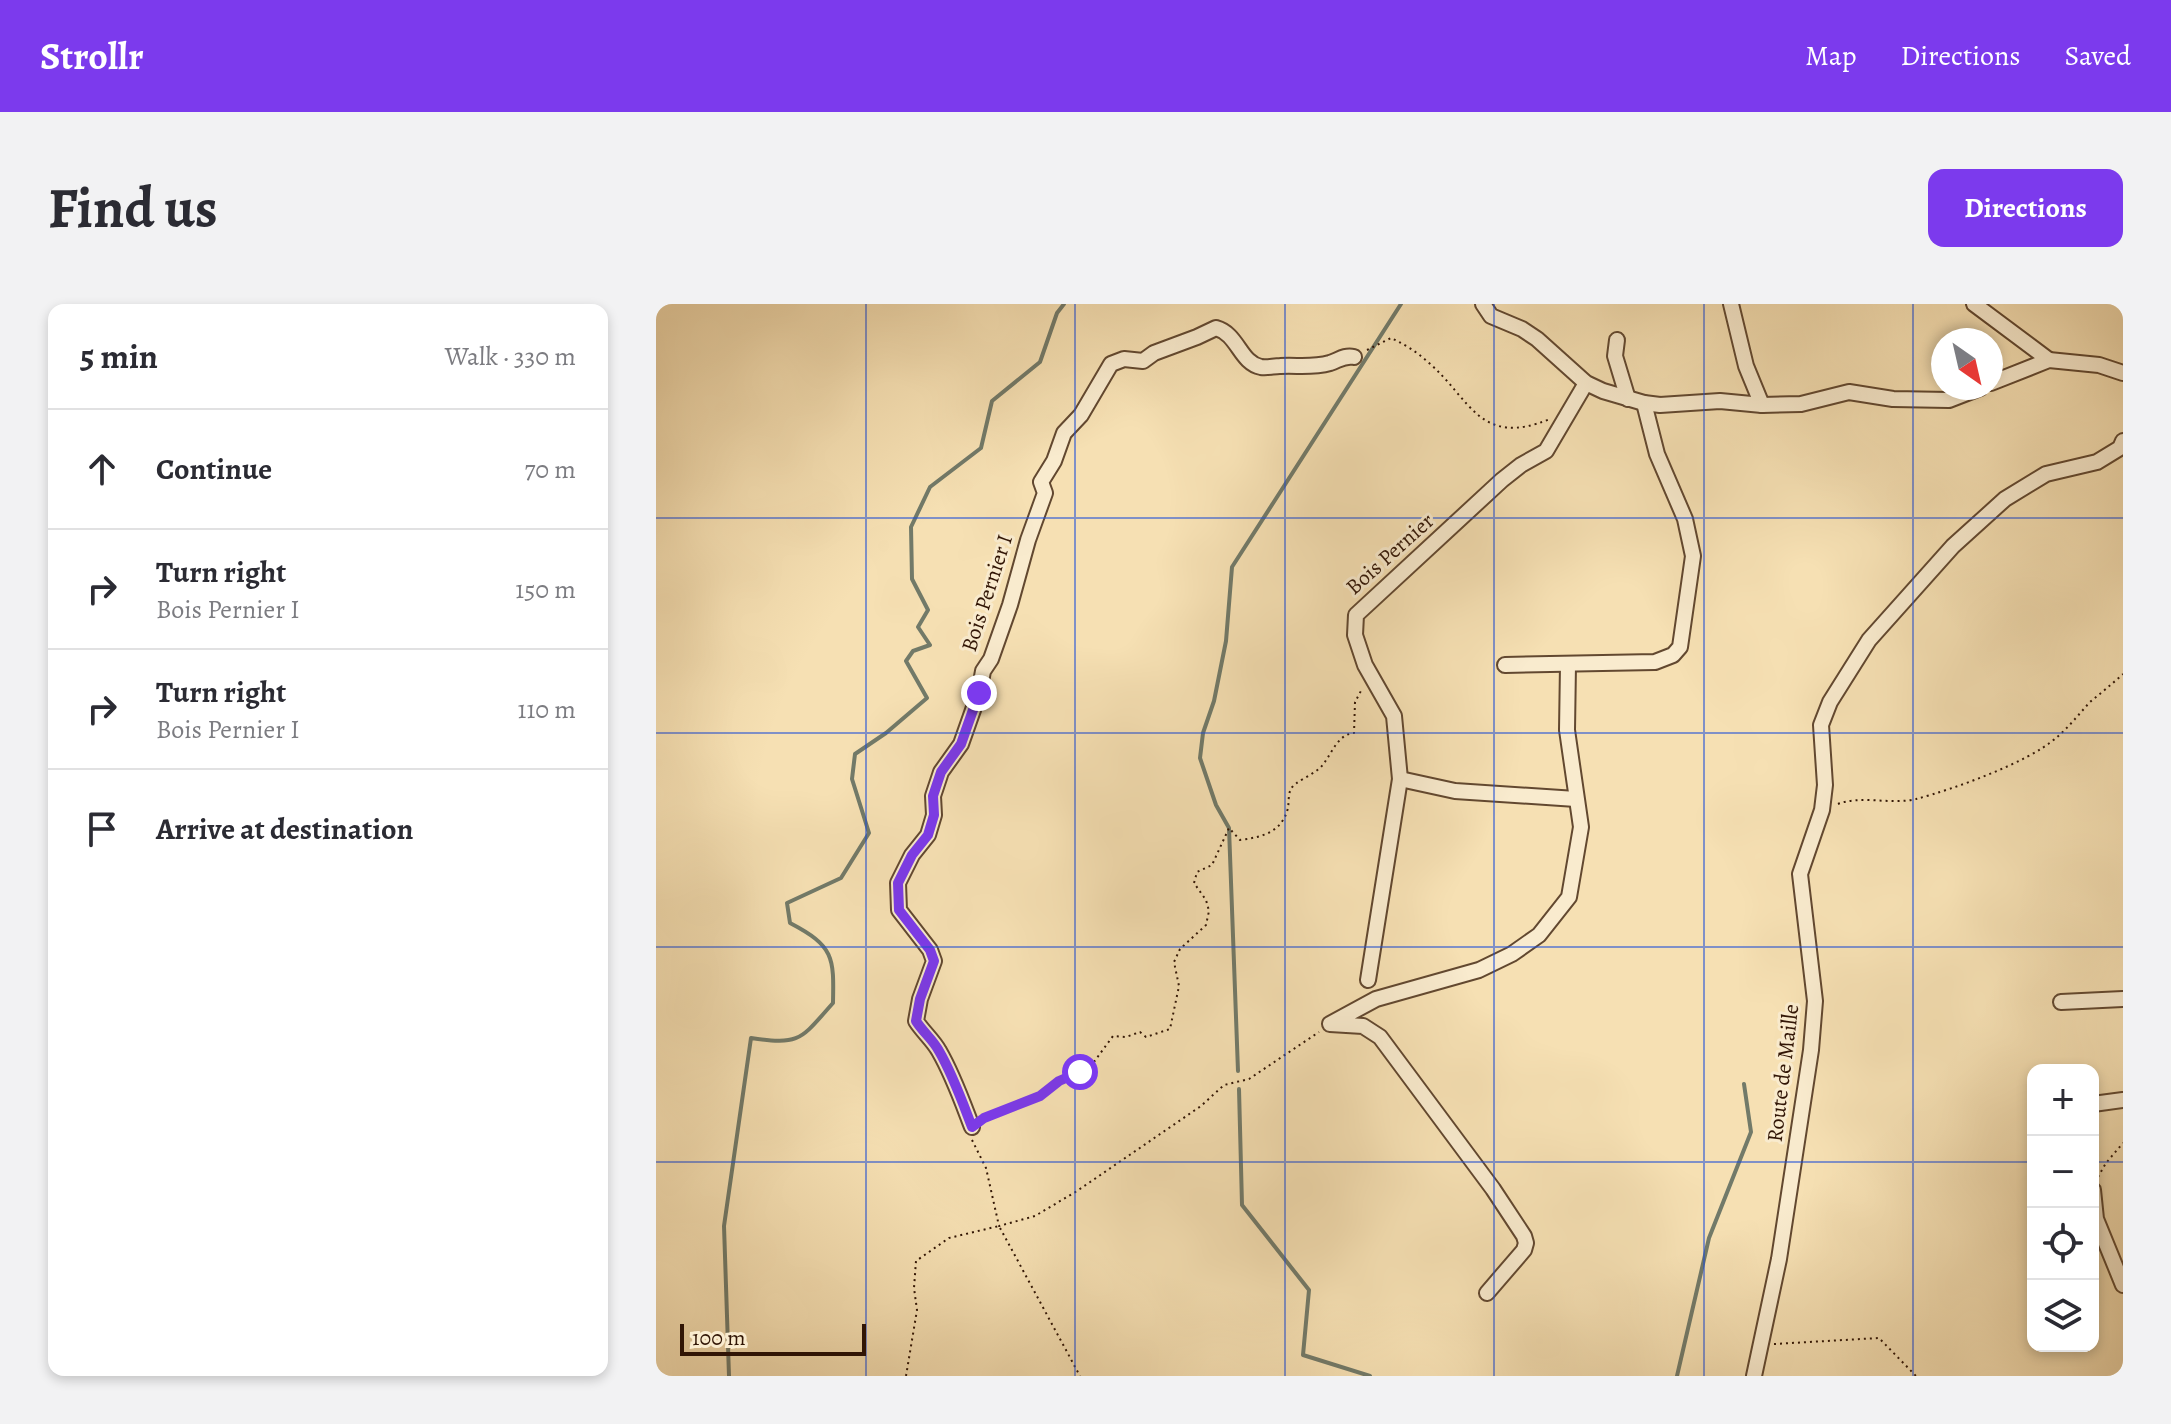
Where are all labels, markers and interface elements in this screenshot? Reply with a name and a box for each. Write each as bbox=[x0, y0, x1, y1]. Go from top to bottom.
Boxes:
text: Strollr bbox=[40, 30, 144, 82]
text: Map bbox=[1805, 37, 1856, 75]
text: Directions bbox=[1900, 37, 2021, 75]
text: Saved bbox=[2065, 37, 2131, 75]
button: Directions bbox=[1928, 169, 2123, 247]
text: Find us bbox=[48, 170, 218, 246]
north arrow bbox=[1931, 328, 2003, 400]
text: 5 min bbox=[80, 333, 158, 380]
text: Walk · 330 m bbox=[445, 339, 576, 374]
icon: ahead bbox=[80, 447, 124, 491]
text: Continue bbox=[156, 449, 272, 489]
text: 70 m bbox=[524, 452, 576, 487]
street label: Bois Pernier bbox=[1339, 506, 1441, 602]
street label: Bois Pernier I bbox=[954, 531, 1020, 655]
text: Turn right bbox=[156, 552, 286, 592]
icon: right bbox=[80, 567, 124, 611]
text: 150 m bbox=[515, 572, 576, 607]
text: Bois Pernier I bbox=[156, 592, 300, 627]
text: Turn right bbox=[156, 672, 286, 712]
route end bbox=[961, 675, 997, 711]
icon: right bbox=[80, 687, 124, 731]
text: 110 m bbox=[518, 692, 576, 727]
text: Bois Pernier I bbox=[156, 712, 300, 747]
icon: arrive bbox=[80, 807, 124, 851]
text: Arrive at destination bbox=[156, 809, 413, 849]
street label: Route de Maille bbox=[1760, 1002, 1806, 1144]
route start bbox=[1062, 1054, 1098, 1090]
map controls bbox=[2027, 1064, 2099, 1352]
button: + bbox=[2027, 1064, 2099, 1136]
button: − bbox=[2027, 1136, 2099, 1208]
button: locate bbox=[2027, 1208, 2099, 1280]
button: layers bbox=[2027, 1280, 2099, 1352]
scale bar bbox=[680, 1320, 866, 1356]
text: 100 m bbox=[692, 1323, 746, 1353]

